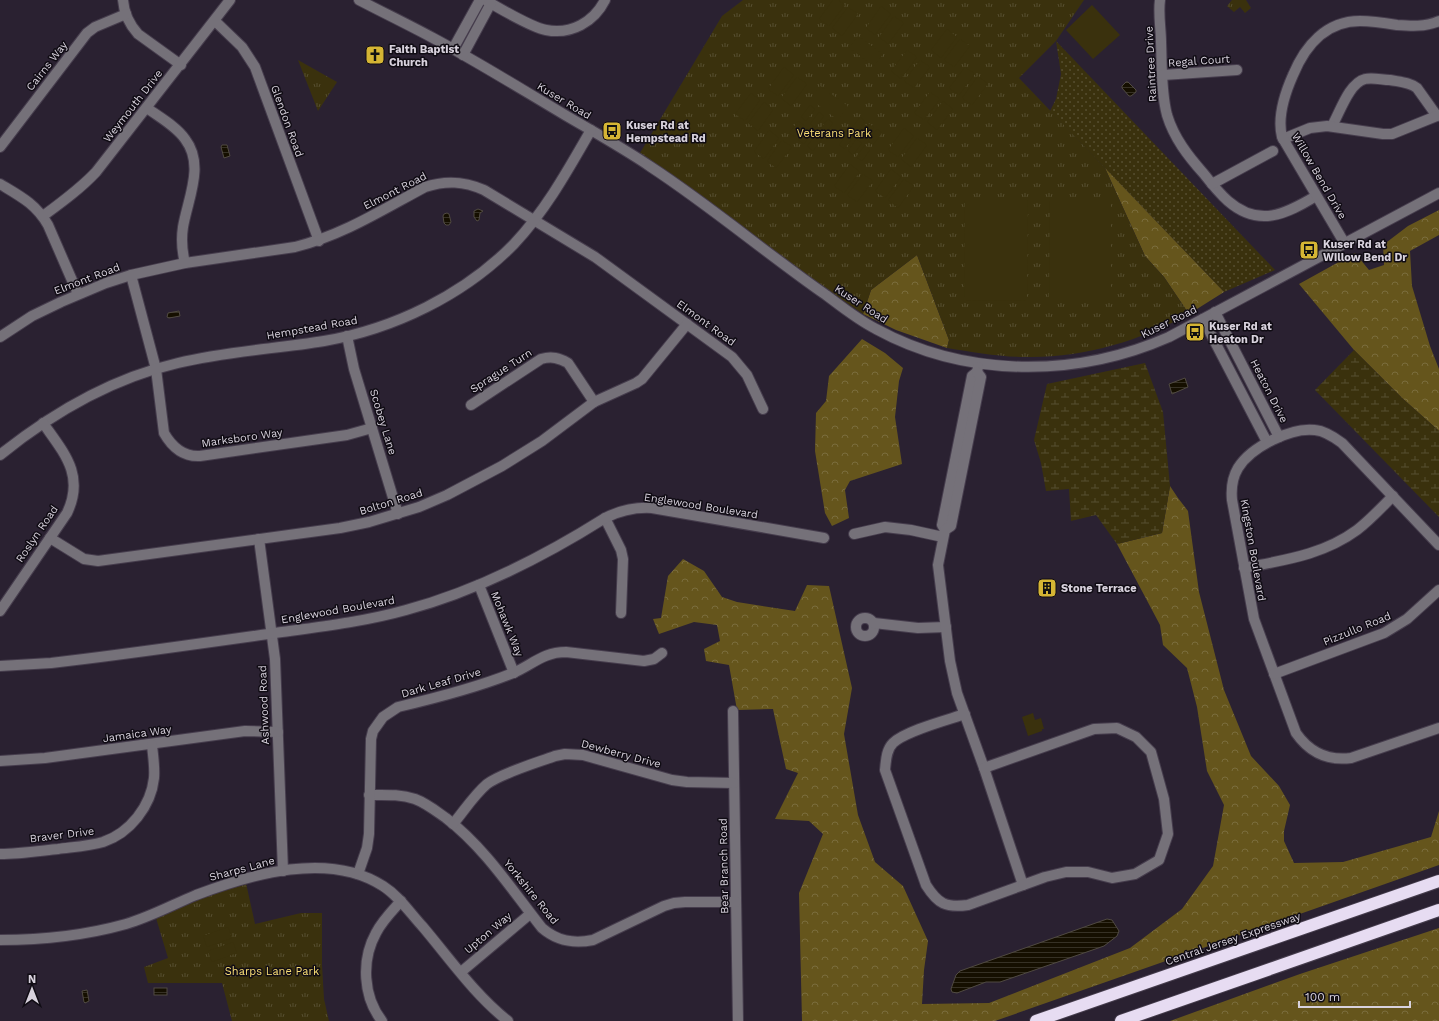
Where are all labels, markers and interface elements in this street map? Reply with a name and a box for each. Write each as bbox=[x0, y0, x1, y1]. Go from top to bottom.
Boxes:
street label: Raintree Drive bbox=[1143, 26, 1159, 102]
street label: Cairns Way bbox=[24, 39, 70, 93]
place label: Faith Baptist Church bbox=[389, 43, 459, 69]
church icon: Faith Baptist Church bbox=[364, 44, 386, 66]
street label: Regal Court bbox=[1168, 52, 1231, 70]
street label: Weymouth Drive bbox=[101, 67, 165, 145]
street label: Kuser Road bbox=[535, 80, 593, 122]
street label: Glendon Road bbox=[268, 83, 306, 159]
place label: Kuser Rd at Hempstead Rd bbox=[626, 119, 706, 145]
bus stop icon: Kuser Rd at Hempstead Rd bbox=[601, 120, 623, 142]
park label: Veterans Park bbox=[797, 127, 871, 140]
street label: Willow Bend Drive bbox=[1289, 130, 1349, 222]
street label: Elmont Road bbox=[361, 169, 429, 213]
place label: Kuser Rd at Willow Bend Dr bbox=[1323, 238, 1407, 264]
bus stop icon: Kuser Rd at Willow Bend Dr bbox=[1298, 239, 1320, 261]
street label: Elmont Road bbox=[52, 260, 122, 298]
street label: Kuser Road bbox=[832, 282, 890, 326]
street label: Elmont Road bbox=[674, 297, 738, 349]
street label: Kuser Road bbox=[1139, 303, 1199, 341]
street label: Hempstead Road bbox=[265, 314, 359, 342]
place label: Kuser Rd at Heaton Dr bbox=[1209, 320, 1272, 346]
bus stop icon: Kuser Rd at Heaton Dr bbox=[1184, 321, 1206, 343]
street label: Sprague Turn bbox=[468, 346, 534, 396]
street label: Heaton Drive bbox=[1247, 357, 1291, 425]
street label: Scobey Lane bbox=[367, 388, 399, 456]
street label: Marksboro Way bbox=[201, 426, 284, 450]
street label: Bolton Road bbox=[358, 486, 424, 518]
street label: Englewood Boulevard bbox=[643, 491, 759, 521]
street label: Kingston Boulevard bbox=[1238, 498, 1268, 602]
street label: Roslyn Road bbox=[13, 503, 61, 565]
building icon: Stone Terrace bbox=[1036, 577, 1058, 599]
place label: Stone Terrace bbox=[1061, 582, 1137, 595]
street label: Mohawk Way bbox=[488, 589, 526, 659]
street label: Englewood Boulevard bbox=[280, 594, 396, 626]
street label: Pizzullo Road bbox=[1321, 609, 1393, 649]
street label: Ashwood Road bbox=[256, 665, 272, 745]
street label: Dark Leaf Drive bbox=[400, 665, 482, 701]
street label: Jamaica Way bbox=[102, 723, 172, 745]
street label: Dewberry Drive bbox=[580, 737, 662, 771]
street label: Bear Branch Road bbox=[717, 818, 731, 914]
street label: Braver Drive bbox=[29, 825, 95, 845]
street label: Sharps Lane bbox=[208, 854, 276, 884]
street label: Yorkshire Road bbox=[501, 857, 561, 927]
street label: Upton Way bbox=[462, 909, 515, 957]
street label: Central Jersey Expressway bbox=[1164, 910, 1303, 968]
park label: Sharps Lane Park bbox=[225, 965, 319, 978]
north arrow bbox=[12, 969, 52, 1009]
text: N bbox=[28, 973, 36, 986]
scale bar bbox=[1299, 983, 1410, 1009]
text: 100 m bbox=[1305, 990, 1340, 1004]

